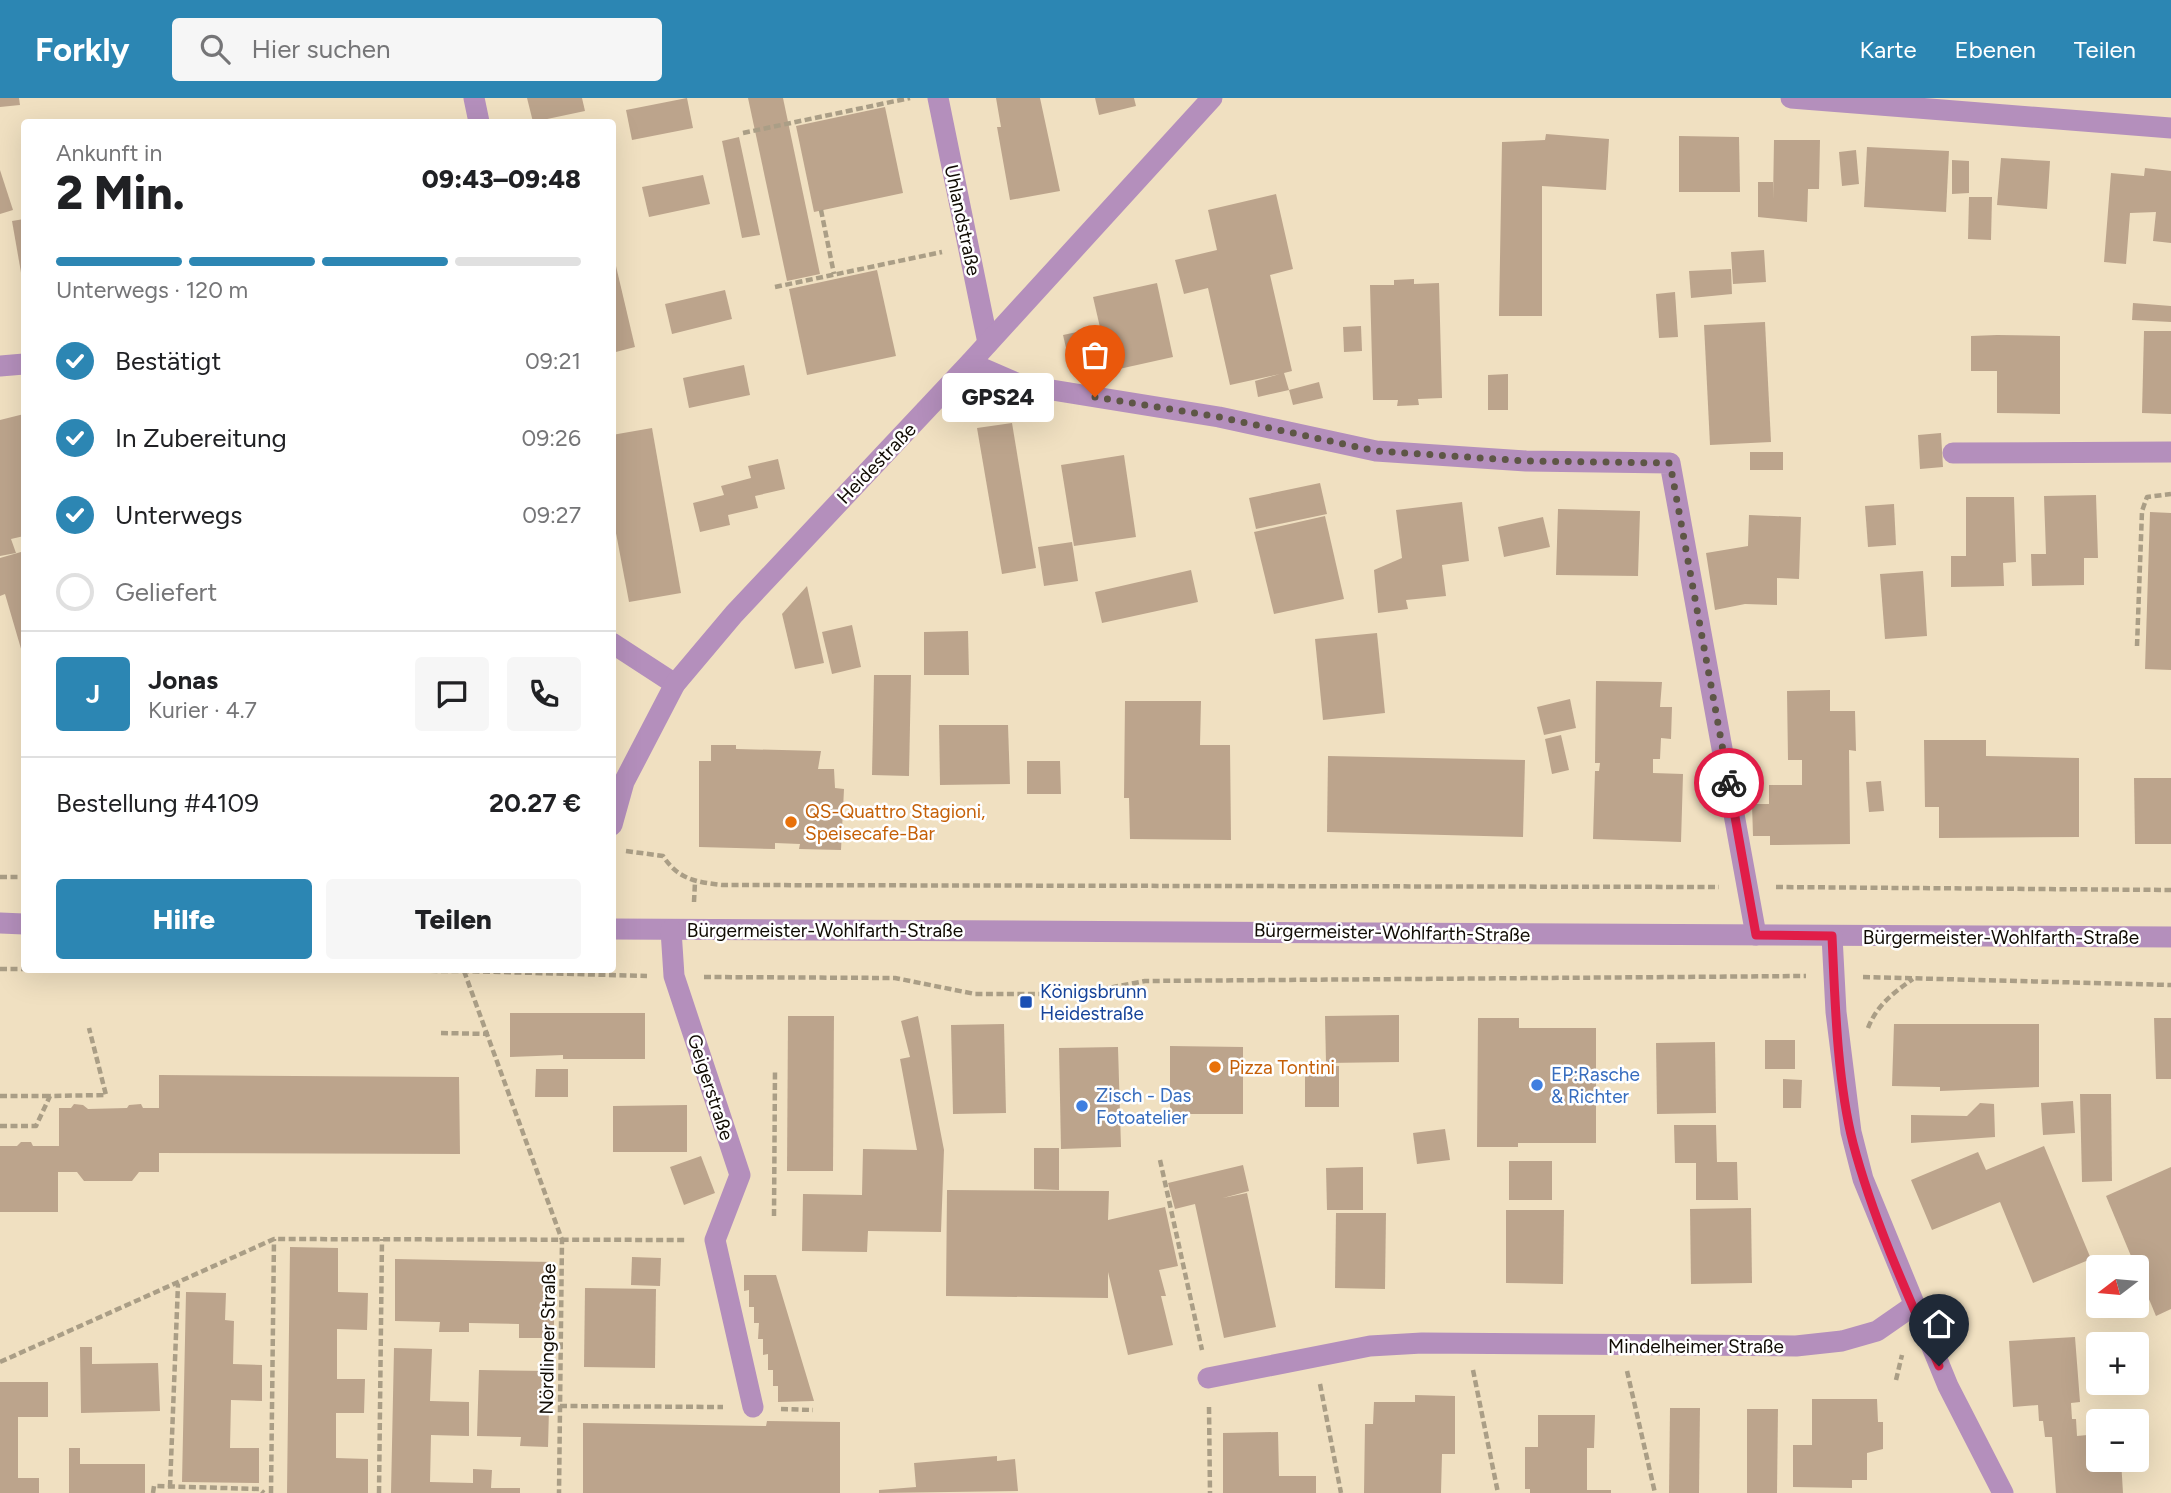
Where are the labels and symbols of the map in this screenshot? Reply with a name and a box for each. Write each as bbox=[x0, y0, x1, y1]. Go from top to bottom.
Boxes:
street label: Uhlandstraße bbox=[940, 163, 985, 278]
pin bbox=[1065, 325, 1125, 397]
callout: GPS24 bbox=[941, 372, 1053, 422]
street label: Heidestraße bbox=[832, 418, 921, 509]
courier bbox=[1694, 748, 1764, 818]
place label: QS-Quattro Stagioni, Speisecafe-Bar bbox=[805, 800, 985, 845]
marker: QS-Quattro Stagioni, Speisecafe-Bar bbox=[783, 814, 799, 830]
street label: Bürgermeister-Wohlfarth-Straße bbox=[687, 919, 963, 942]
street label: Bürgermeister-Wohlfarth-Straße bbox=[1254, 919, 1530, 946]
street label: Bürgermeister-Wohlfarth-Straße bbox=[1863, 926, 2139, 949]
place label: Königsbrunn Heidestraße bbox=[1040, 980, 1147, 1025]
marker: Königsbrunn Heidestraße bbox=[1018, 994, 1034, 1010]
street label: Geigerstraße bbox=[683, 1031, 739, 1143]
place label: Pizza Tontini bbox=[1229, 1056, 1335, 1079]
marker: Pizza Tontini bbox=[1207, 1059, 1223, 1075]
place label: EP:Rasche & Richter bbox=[1551, 1063, 1640, 1108]
marker: EP:Rasche & Richter bbox=[1529, 1077, 1545, 1093]
place label: Zisch - Das Fotoatelier bbox=[1096, 1084, 1191, 1129]
marker: Zisch - Das Fotoatelier bbox=[1074, 1098, 1090, 1114]
north arrow bbox=[2086, 1255, 2149, 1318]
street label: Nördlinger Straße bbox=[535, 1263, 560, 1415]
pin bbox=[1909, 1294, 1969, 1366]
street label: Mindelheimer Straße bbox=[1608, 1335, 1784, 1358]

